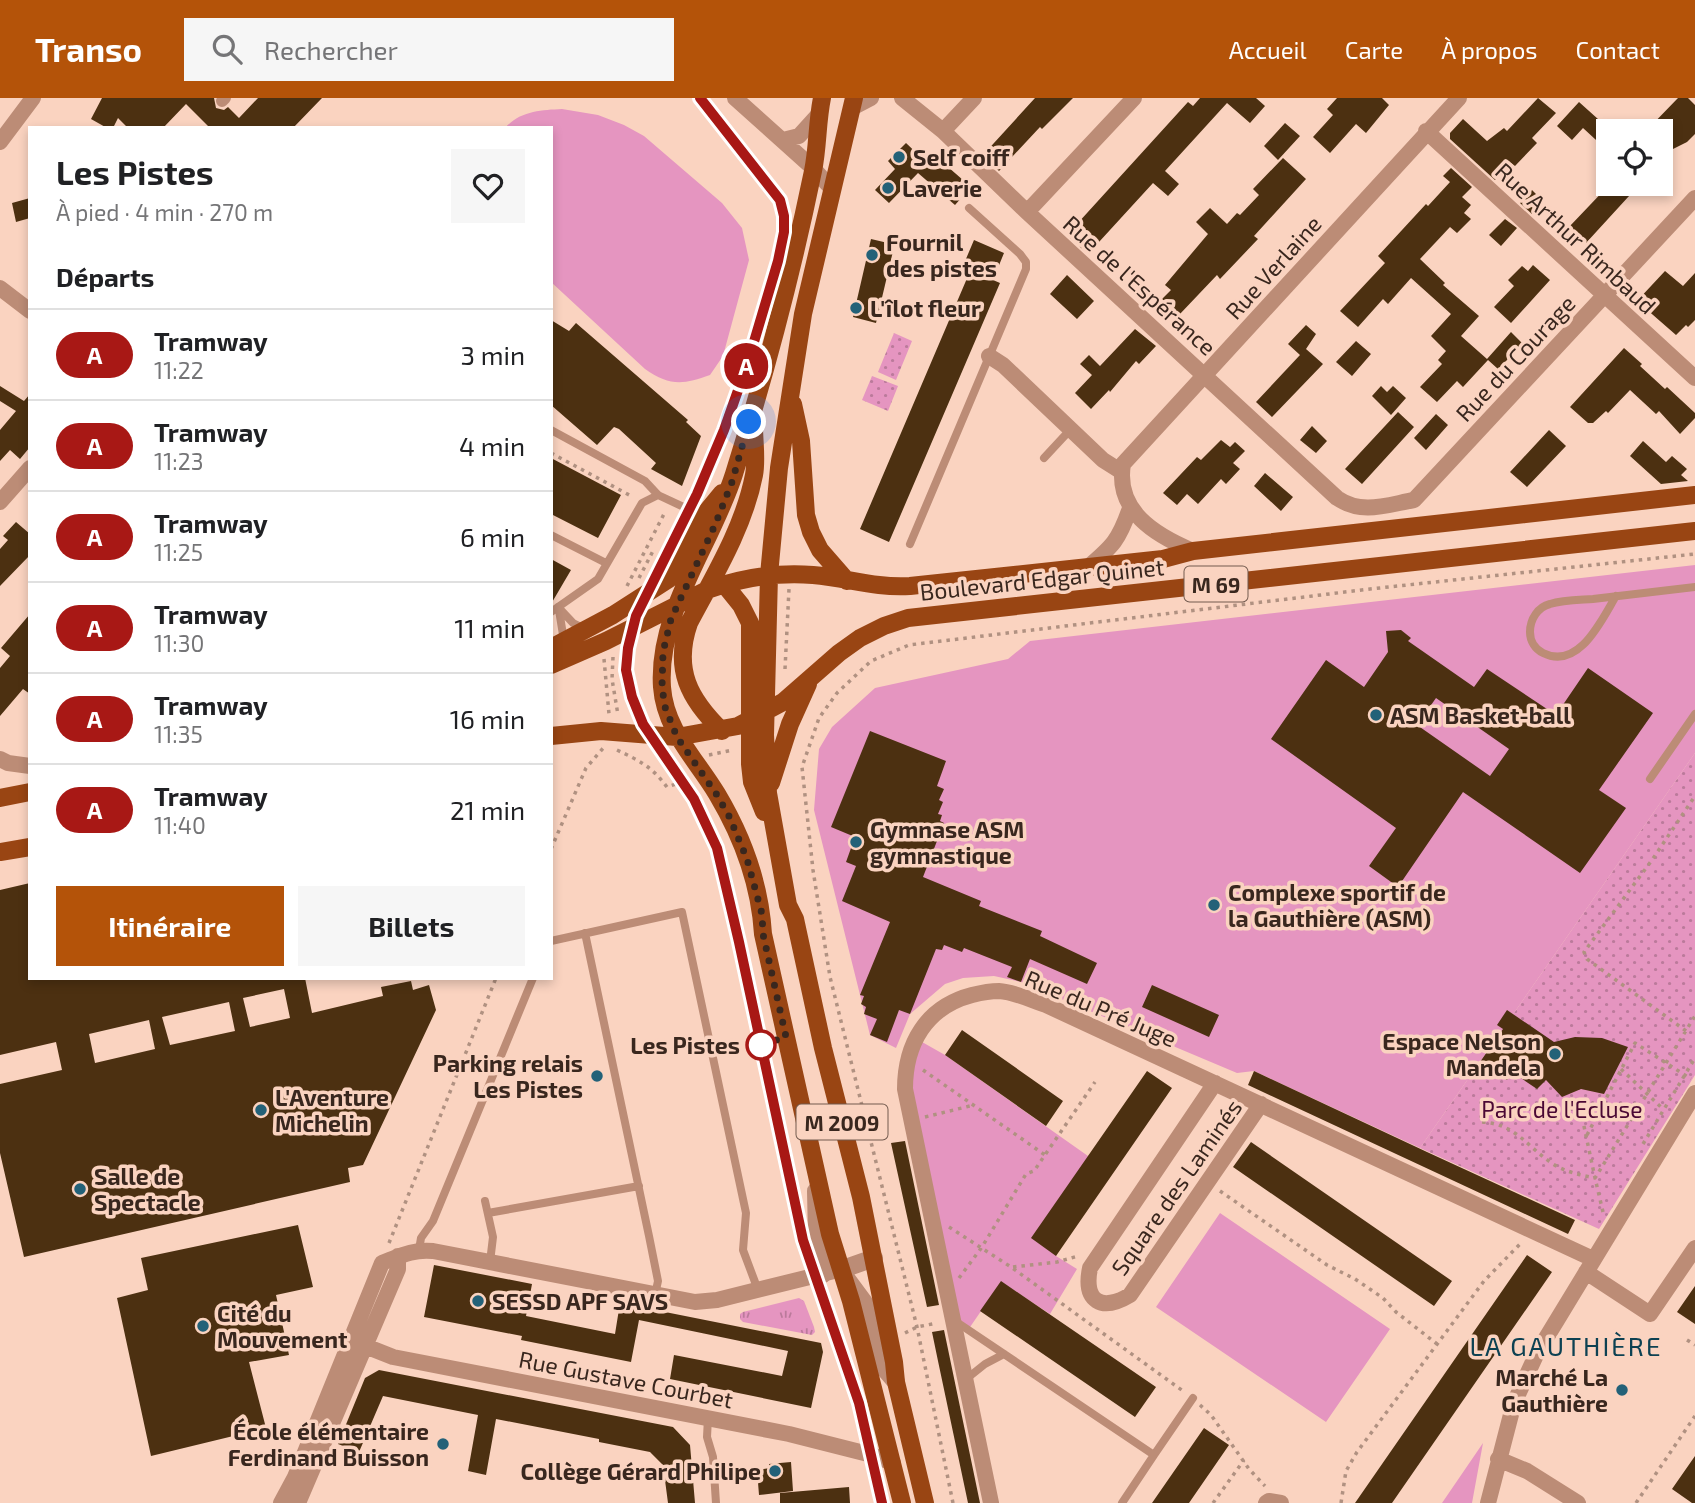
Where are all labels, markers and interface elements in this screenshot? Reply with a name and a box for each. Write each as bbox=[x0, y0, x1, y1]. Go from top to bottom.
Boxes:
search box bbox=[184, 18, 674, 81]
text: Transo bbox=[35, 29, 142, 69]
icon: search bbox=[208, 30, 246, 68]
text: Rechercher bbox=[264, 34, 398, 65]
text: Accueil bbox=[1229, 35, 1307, 64]
text: Carte bbox=[1345, 35, 1403, 64]
text: À propos bbox=[1441, 35, 1538, 64]
text: Contact bbox=[1576, 35, 1660, 64]
map controls bbox=[1596, 119, 1673, 196]
button: locate bbox=[1596, 119, 1673, 196]
place label: Self coiff bbox=[913, 143, 1010, 171]
button: heart bbox=[451, 149, 525, 223]
marker: Self coiff bbox=[891, 149, 907, 165]
text: Les Pistes bbox=[56, 152, 214, 192]
street label: Rue Arthur Rimbaud bbox=[1490, 156, 1662, 320]
place label: Laverie bbox=[902, 174, 982, 202]
marker: Laverie bbox=[880, 180, 896, 196]
text: À pied · 4 min · 270 m bbox=[56, 198, 273, 226]
street label: Rue de l'Espérance bbox=[1058, 209, 1222, 361]
street label: Rue Verlaine bbox=[1219, 209, 1327, 325]
place label: Fournil des pistes bbox=[886, 228, 997, 282]
marker: Fournil des pistes bbox=[864, 247, 880, 263]
text: Départs bbox=[56, 261, 154, 292]
street label: Rue du Courage bbox=[1449, 289, 1581, 427]
place label: L'îlot fleur bbox=[870, 294, 981, 322]
marker: L'îlot fleur bbox=[848, 300, 864, 316]
text: Tramway bbox=[154, 325, 268, 356]
text: 3 min bbox=[460, 339, 525, 370]
text: A bbox=[87, 340, 102, 369]
line badge: A bbox=[723, 343, 769, 389]
text: A bbox=[738, 351, 754, 380]
text: 11:22 bbox=[154, 356, 204, 384]
your location bbox=[731, 404, 766, 439]
text: Tramway bbox=[154, 416, 268, 447]
text: 4 min bbox=[459, 430, 525, 461]
text: A bbox=[87, 431, 102, 460]
text: 11:23 bbox=[154, 447, 203, 475]
text: Tramway bbox=[154, 507, 268, 538]
text: 6 min bbox=[460, 521, 525, 552]
text: A bbox=[87, 522, 102, 551]
text: 11:25 bbox=[154, 538, 203, 566]
street label: Boulevard Edgar Quinet bbox=[918, 552, 1166, 606]
road number: M 69 bbox=[1184, 566, 1248, 602]
text: Tramway bbox=[154, 598, 268, 629]
text: 11 min bbox=[454, 612, 525, 643]
text: A bbox=[87, 613, 102, 642]
text: 11:30 bbox=[154, 629, 204, 657]
text: Tramway bbox=[154, 689, 268, 720]
place label: ASM Basket-ball bbox=[1390, 701, 1571, 729]
text: 16 min bbox=[450, 703, 525, 734]
text: A bbox=[87, 704, 102, 733]
marker: ASM Basket-ball bbox=[1368, 707, 1384, 723]
text: 11:35 bbox=[154, 720, 203, 748]
text: Tramway bbox=[154, 780, 268, 811]
text: 21 min bbox=[450, 794, 525, 825]
text: A bbox=[87, 795, 102, 824]
text: 11:40 bbox=[154, 811, 206, 839]
place label: Gymnase ASM gymnastique bbox=[870, 815, 1024, 869]
marker: Gymnase ASM gymnastique bbox=[848, 834, 864, 850]
place label: Complexe sportif de la Gauthière (ASM) bbox=[1228, 878, 1446, 932]
button: Itinéraire bbox=[56, 886, 284, 966]
button: Billets bbox=[298, 886, 525, 966]
marker: Complexe sportif de la Gauthière (ASM) bbox=[1206, 897, 1222, 913]
street label: Rue du Pré Juge bbox=[1021, 964, 1181, 1052]
place label: Espace Nelson Mandela bbox=[1382, 1027, 1541, 1081]
marker: Les Pistes bbox=[746, 1030, 776, 1060]
place label: Les Pistes bbox=[630, 1031, 740, 1059]
marker: Espace Nelson Mandela bbox=[1547, 1046, 1563, 1062]
place label: Parking relais Les Pistes bbox=[433, 1049, 583, 1103]
marker: Parking relais Les Pistes bbox=[589, 1068, 605, 1084]
place label: L'Aventure Michelin bbox=[275, 1083, 389, 1137]
street label: Square des Laminés bbox=[1105, 1094, 1247, 1280]
park label: Parc de l'Ecluse bbox=[1481, 1095, 1643, 1123]
marker: L'Aventure Michelin bbox=[253, 1102, 269, 1118]
road number: M 2009 bbox=[796, 1104, 888, 1140]
place label: Salle de Spectacle bbox=[94, 1162, 201, 1216]
marker: Salle de Spectacle bbox=[72, 1181, 88, 1197]
place label: SESSD APF SAVS bbox=[492, 1287, 668, 1315]
marker: SESSD APF SAVS bbox=[470, 1293, 486, 1309]
place label: Cité du Mouvement bbox=[217, 1299, 348, 1353]
marker: Cité du Mouvement bbox=[195, 1318, 211, 1334]
district label: LA GAUTHIÈRE bbox=[1470, 1330, 1662, 1361]
street label: Rue Gustave Courbet bbox=[516, 1344, 736, 1414]
place label: Marché La Gauthière bbox=[1495, 1363, 1608, 1417]
marker: Marché La Gauthière bbox=[1614, 1382, 1630, 1398]
place label: École élémentaire Ferdinand Buisson bbox=[228, 1417, 429, 1471]
marker: École élémentaire Ferdinand Buisson bbox=[435, 1436, 451, 1452]
place label: Collège Gérard Philipe bbox=[520, 1457, 761, 1485]
marker: Collège Gérard Philipe bbox=[767, 1463, 783, 1479]

